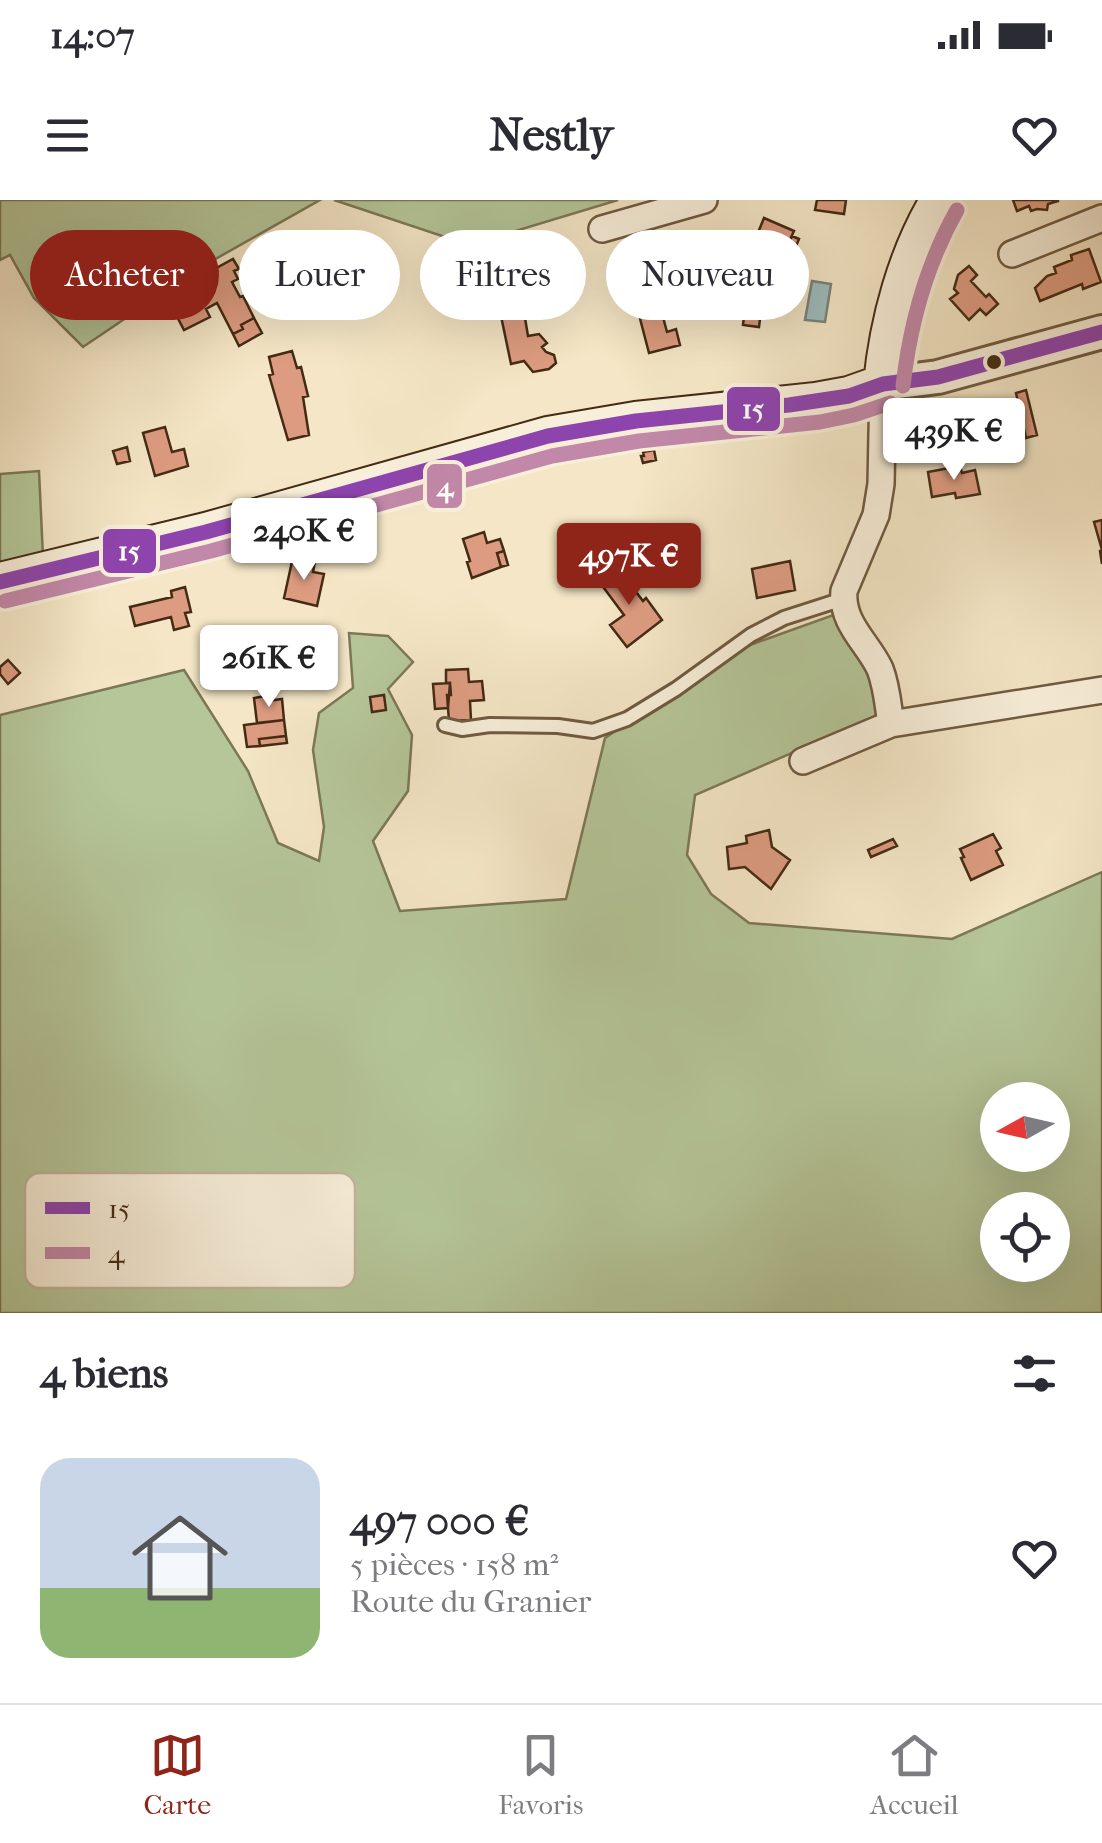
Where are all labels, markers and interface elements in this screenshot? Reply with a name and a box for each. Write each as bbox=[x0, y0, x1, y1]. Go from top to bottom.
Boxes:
text: 14:07 bbox=[50, 13, 135, 58]
icon: menu bbox=[40, 108, 95, 163]
icon: heart bbox=[1007, 108, 1062, 163]
text: Nestly bbox=[489, 109, 613, 162]
chip: Acheter bbox=[30, 230, 219, 320]
chip: Louer bbox=[239, 230, 400, 320]
chip: Filtres bbox=[420, 230, 586, 320]
chip: Nouveau bbox=[606, 230, 809, 320]
unlabelled marker bbox=[984, 352, 1004, 372]
line badge: 15 bbox=[725, 385, 782, 433]
text: 15 bbox=[742, 392, 764, 425]
pin: 439K € bbox=[873, 398, 1035, 483]
text: 439K € bbox=[905, 412, 1003, 449]
line badge: 4 bbox=[425, 462, 464, 510]
text: 4 bbox=[436, 470, 455, 504]
pin: 240K € bbox=[223, 498, 385, 583]
text: 240K € bbox=[253, 512, 355, 549]
pin: 497K € bbox=[548, 523, 710, 608]
line badge: 15 bbox=[101, 527, 158, 575]
text: 15 bbox=[118, 534, 140, 567]
text: 497K € bbox=[579, 537, 679, 574]
pin: 261K € bbox=[188, 625, 350, 710]
text: 261K € bbox=[222, 639, 316, 676]
north arrow bbox=[980, 1082, 1070, 1172]
map controls bbox=[980, 1082, 1070, 1282]
legend bbox=[25, 1173, 355, 1288]
text: 15 bbox=[108, 1192, 130, 1225]
button: locate bbox=[980, 1192, 1070, 1282]
text: 4 bbox=[108, 1237, 126, 1270]
icon: filters bbox=[1007, 1346, 1062, 1401]
text: 4 biens bbox=[40, 1349, 168, 1398]
text: 497 000 € bbox=[350, 1497, 530, 1546]
icon: home bbox=[120, 1498, 240, 1618]
icon: heart bbox=[1007, 1531, 1062, 1586]
text: 5 pièces · 158 m² bbox=[350, 1546, 559, 1583]
text: Route du Granier bbox=[350, 1583, 591, 1620]
tab: Carte bbox=[143, 1728, 211, 1821]
tab: Favoris bbox=[498, 1728, 583, 1821]
tab: Accueil bbox=[870, 1728, 959, 1821]

